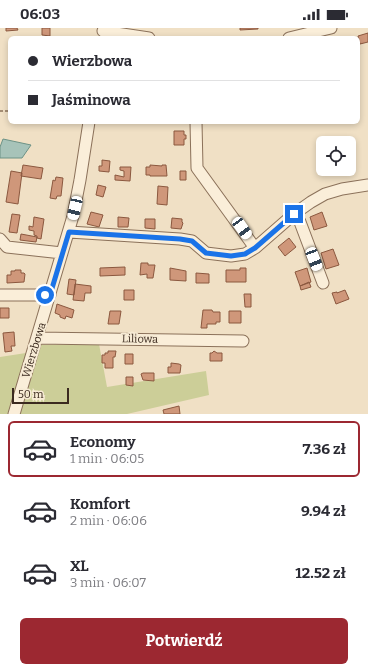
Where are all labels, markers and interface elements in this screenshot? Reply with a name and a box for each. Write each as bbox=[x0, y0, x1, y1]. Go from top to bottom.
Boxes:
text: 06:03 bbox=[20, 5, 60, 23]
text: Wierzbowa bbox=[52, 52, 132, 70]
text: Jaśminowa bbox=[52, 91, 131, 109]
map controls bbox=[316, 136, 356, 176]
button: locate bbox=[316, 136, 356, 176]
car bbox=[66, 195, 84, 221]
route end bbox=[285, 205, 303, 223]
car bbox=[230, 215, 254, 241]
car bbox=[304, 246, 324, 272]
route start bbox=[36, 286, 54, 304]
street label: Wierzbowa bbox=[19, 321, 49, 379]
street label: Liliowa bbox=[122, 332, 158, 346]
scale bar bbox=[12, 386, 69, 405]
text: 50 m bbox=[18, 388, 44, 401]
icon: car bbox=[22, 431, 58, 467]
text: Economy bbox=[70, 433, 136, 451]
text: 7.36 zł bbox=[303, 440, 346, 458]
text: 1 min · 06:05 bbox=[70, 451, 144, 466]
icon: car bbox=[22, 493, 58, 529]
text: Komfort bbox=[70, 495, 130, 513]
text: 9.94 zł bbox=[301, 502, 346, 520]
text: 2 min · 06:06 bbox=[70, 513, 147, 528]
icon: car bbox=[22, 555, 58, 591]
text: XL bbox=[70, 557, 89, 575]
text: 12.52 zł bbox=[295, 564, 346, 582]
text: 3 min · 06:07 bbox=[70, 575, 146, 590]
button: Potwierdź bbox=[20, 618, 348, 664]

